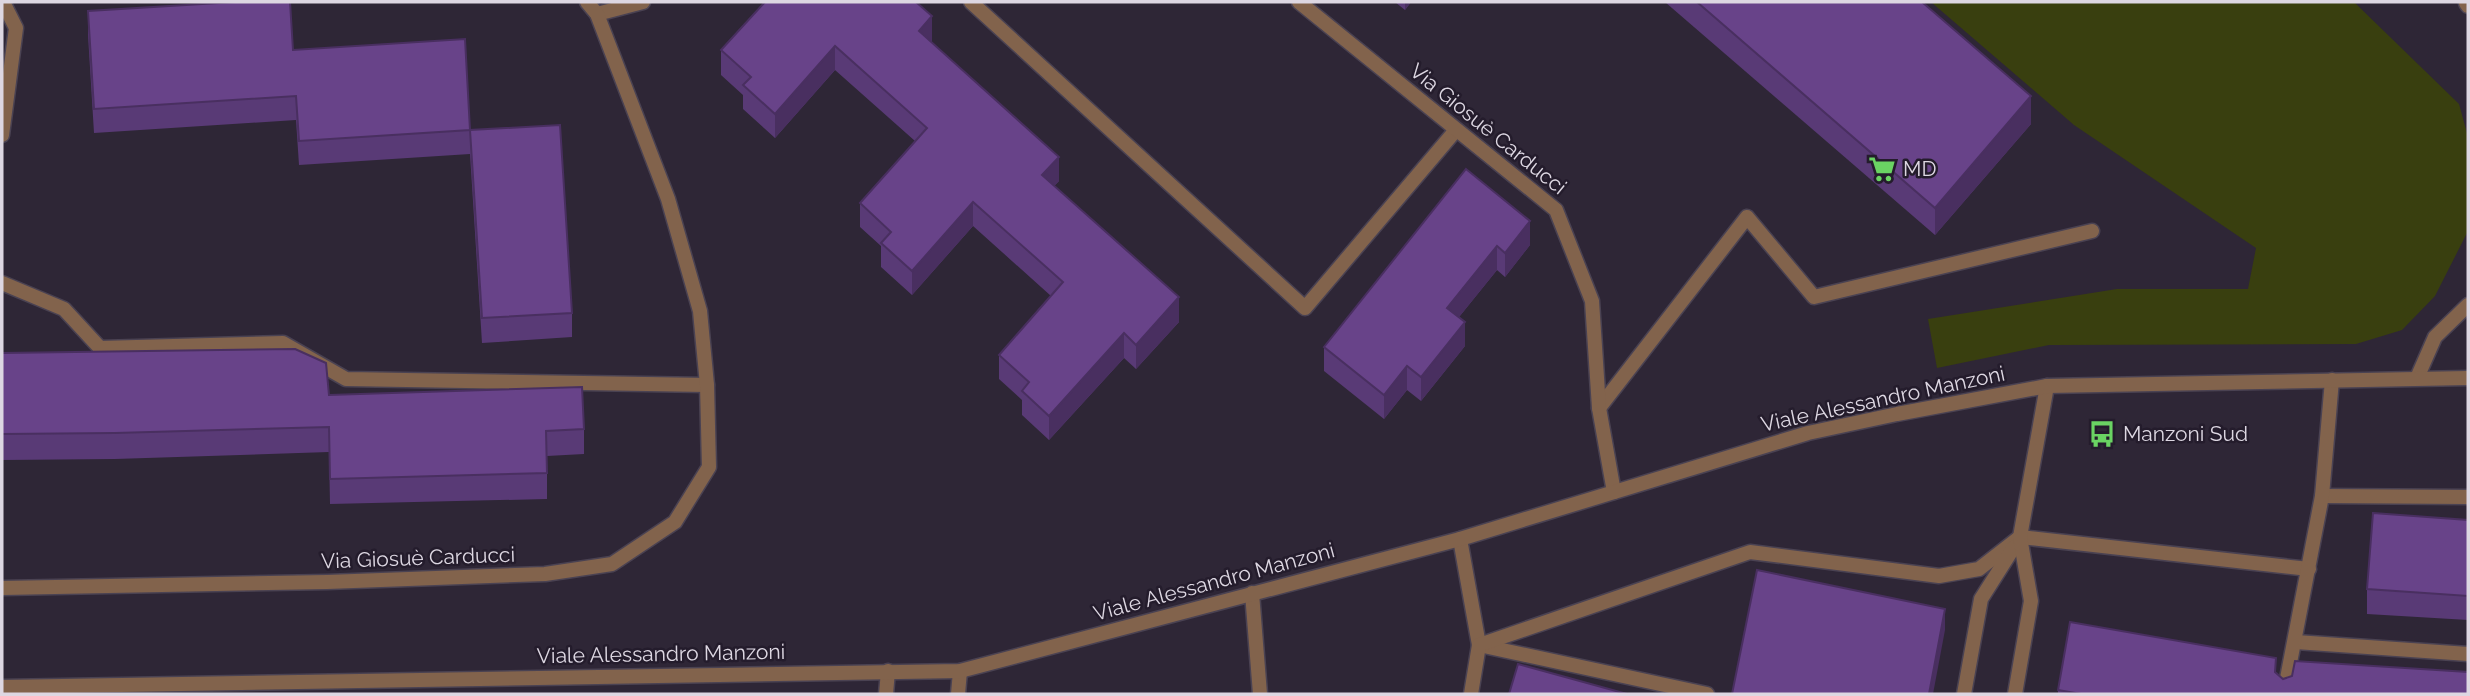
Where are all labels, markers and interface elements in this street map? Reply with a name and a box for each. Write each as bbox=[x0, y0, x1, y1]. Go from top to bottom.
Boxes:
street label: Via Giosuè Carducci bbox=[1405, 58, 1572, 199]
supermarket icon: MD bbox=[1867, 154, 1897, 184]
place label: MD bbox=[1903, 156, 1936, 181]
street label: Viale Alessandro Manzoni bbox=[1759, 360, 2007, 437]
bus stop icon: Manzoni Sud bbox=[2087, 419, 2117, 449]
place label: Manzoni Sud bbox=[2123, 421, 2248, 446]
street label: Viale Alessandro Manzoni bbox=[1091, 537, 1337, 626]
street label: Via Giosuè Carducci bbox=[321, 542, 515, 573]
street label: Viale Alessandro Manzoni bbox=[536, 639, 785, 668]

